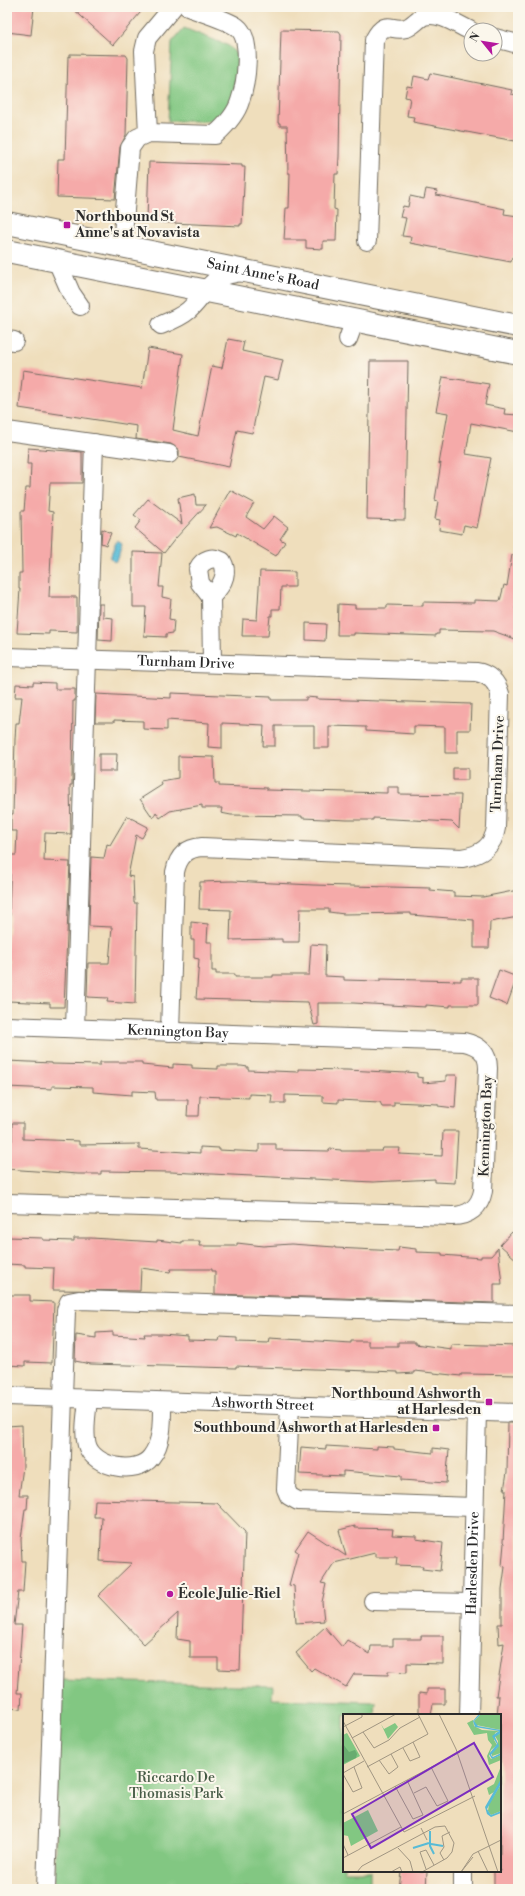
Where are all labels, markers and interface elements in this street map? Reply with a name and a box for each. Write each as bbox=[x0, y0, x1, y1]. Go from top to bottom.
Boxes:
north arrow bbox=[463, 22, 503, 62]
text: N bbox=[467, 30, 484, 45]
place label: Northbound St Anne's at Novavista bbox=[74, 208, 200, 242]
marker: Northbound St Anne's at Novavista bbox=[62, 220, 72, 230]
street label: Saint Anne's Road bbox=[205, 254, 321, 295]
street label: Turnham Drive bbox=[137, 652, 235, 673]
street label: Turnham Drive bbox=[487, 715, 509, 813]
street label: Kennington Bay bbox=[127, 1021, 229, 1043]
street label: Kennington Bay bbox=[475, 1075, 497, 1177]
place label: Northbound Ashworth at Harlesden bbox=[331, 1385, 481, 1419]
street label: Ashworth Street bbox=[210, 1394, 314, 1415]
marker: Northbound Ashworth at Harlesden bbox=[484, 1397, 494, 1407]
place label: Southbound Ashworth at Harlesden bbox=[194, 1419, 428, 1437]
marker: Southbound Ashworth at Harlesden bbox=[431, 1423, 441, 1433]
street label: Harlesden Drive bbox=[463, 1511, 483, 1615]
place label: École Julie-Riel bbox=[178, 1583, 281, 1603]
marker: École Julie-Riel bbox=[165, 1589, 175, 1599]
inset map bbox=[343, 1714, 501, 1872]
park label: Riccardo De Thomasis Park bbox=[129, 1769, 224, 1803]

